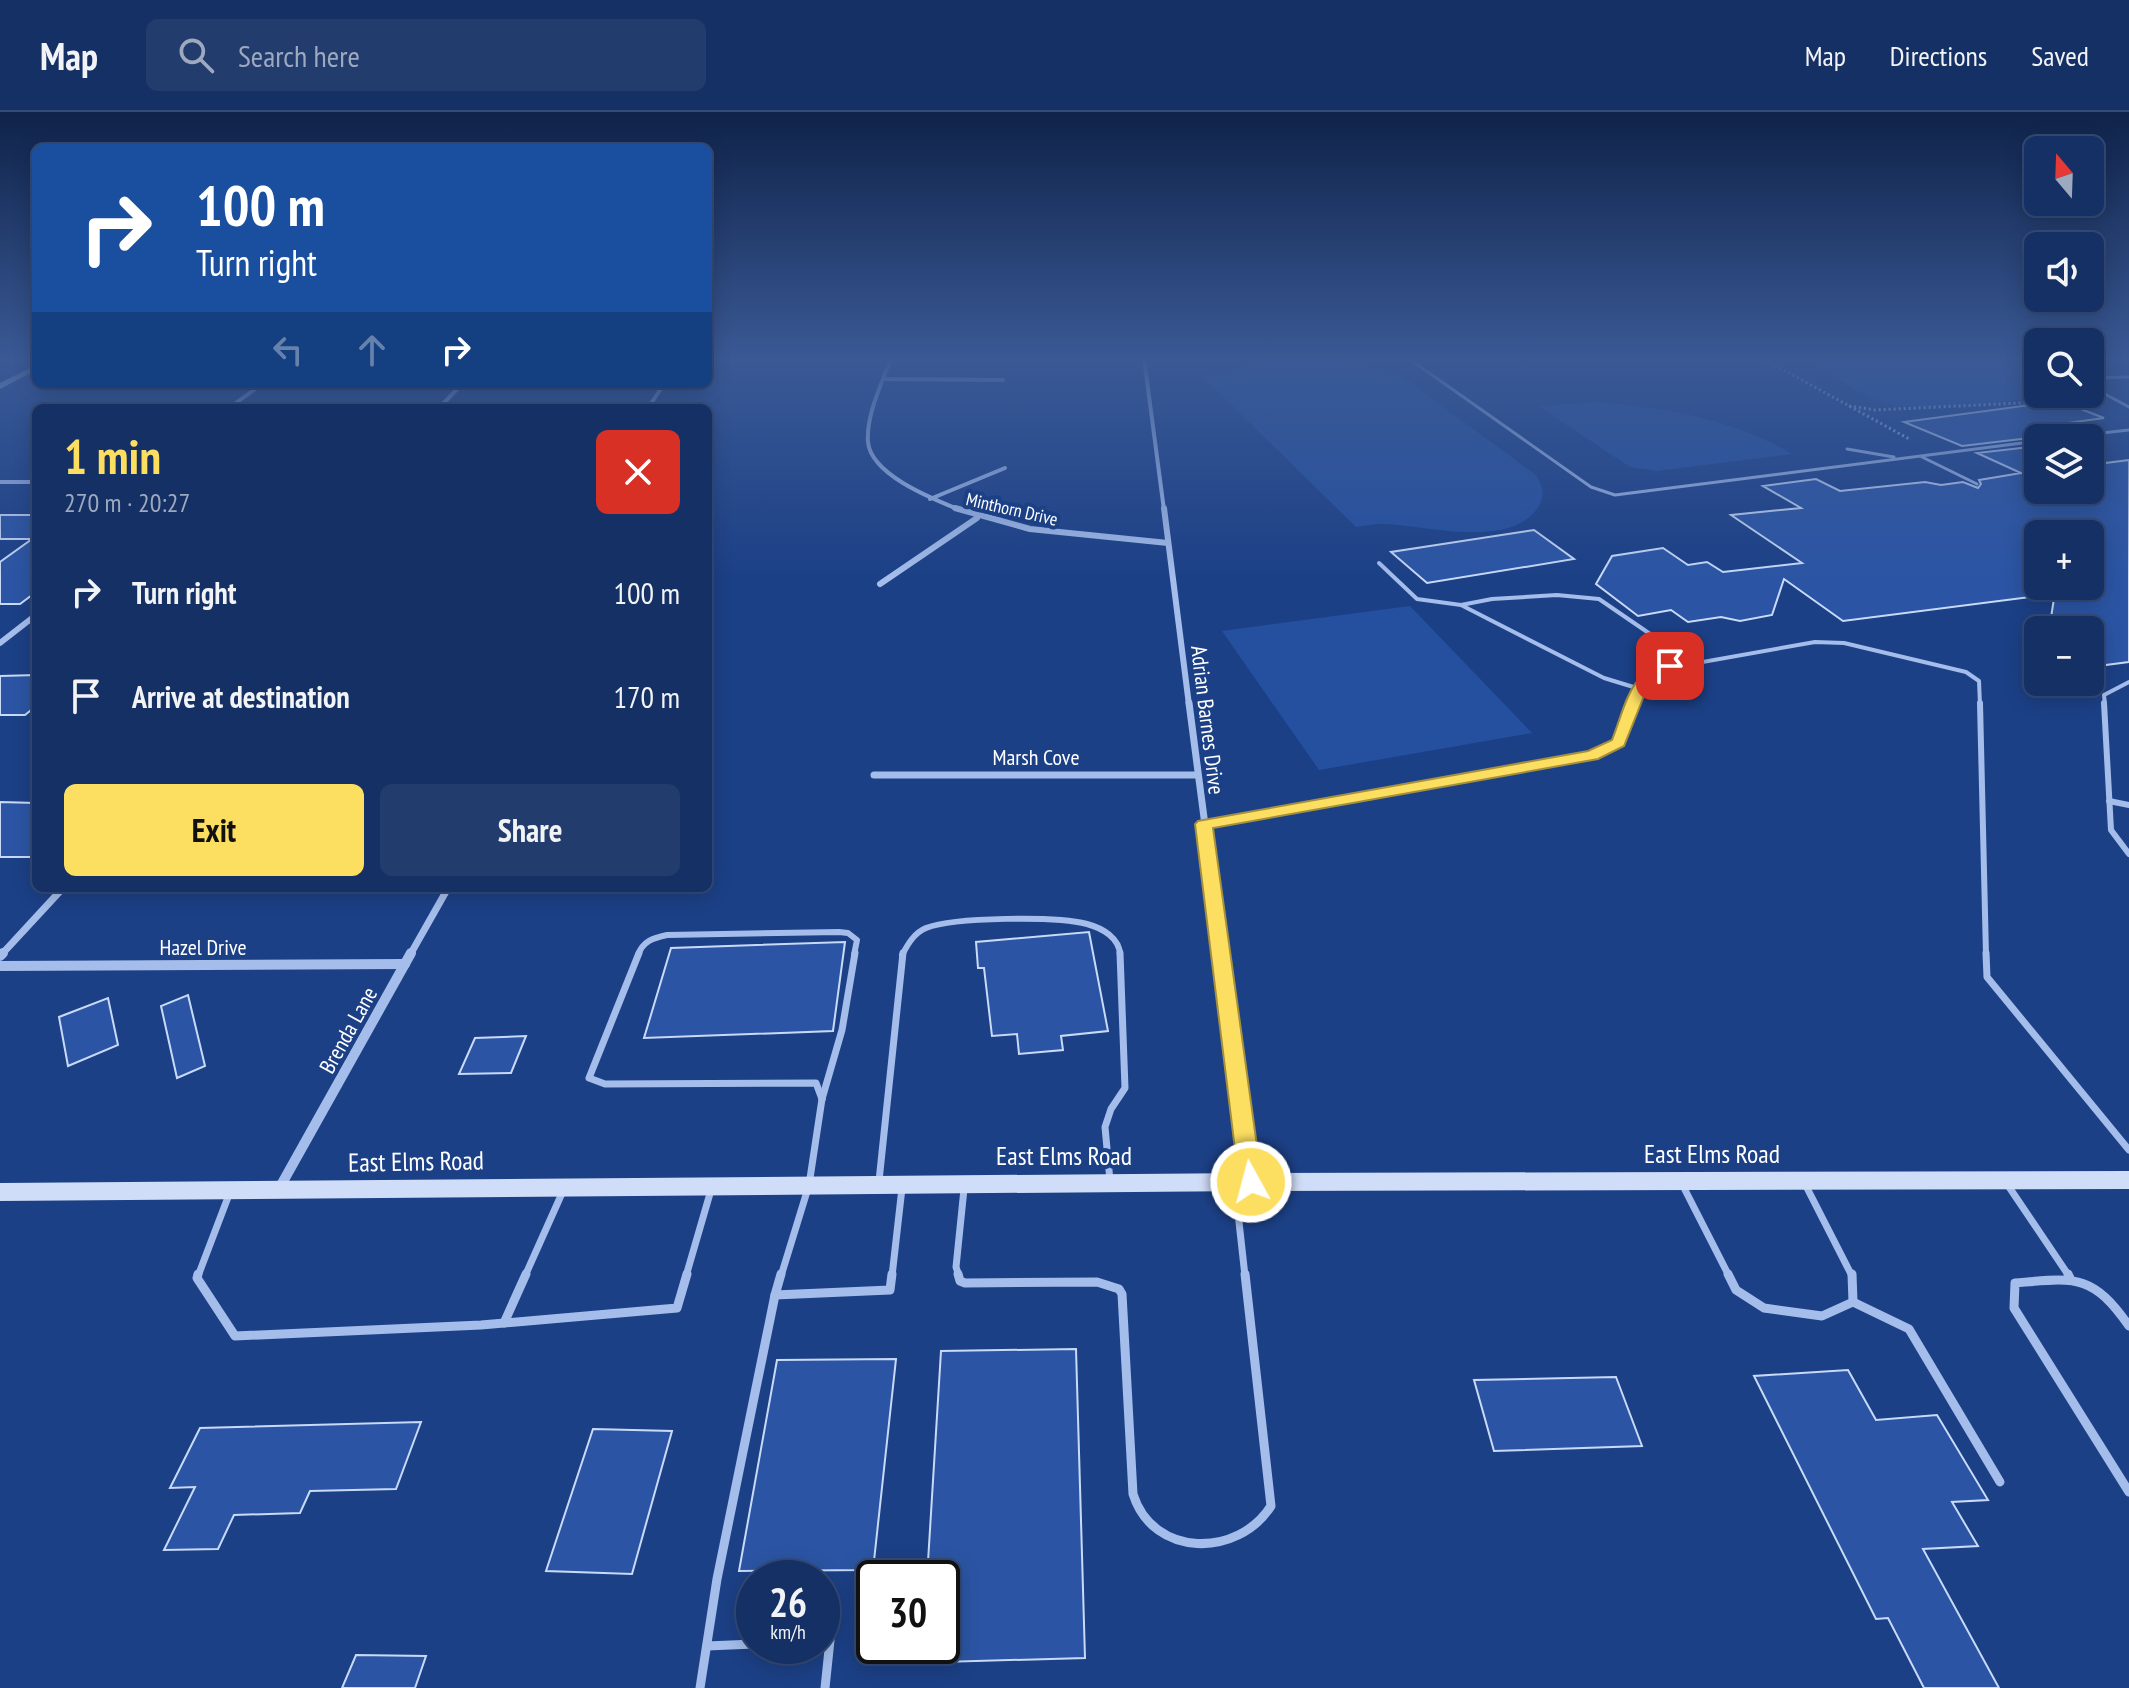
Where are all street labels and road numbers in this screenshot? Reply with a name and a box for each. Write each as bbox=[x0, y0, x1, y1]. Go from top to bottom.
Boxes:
street label: Minthorn Drive bbox=[964, 487, 1060, 531]
street label: Adrian Barnes Drive bbox=[1185, 644, 1231, 796]
street label: Marsh Cove bbox=[993, 743, 1080, 771]
street label: Hazel Drive bbox=[159, 933, 247, 961]
street label: Brenda Lane bbox=[313, 982, 383, 1078]
street label: East Elms Road bbox=[1644, 1137, 1780, 1170]
street label: East Elms Road bbox=[996, 1139, 1132, 1172]
street label: East Elms Road bbox=[348, 1143, 484, 1179]

